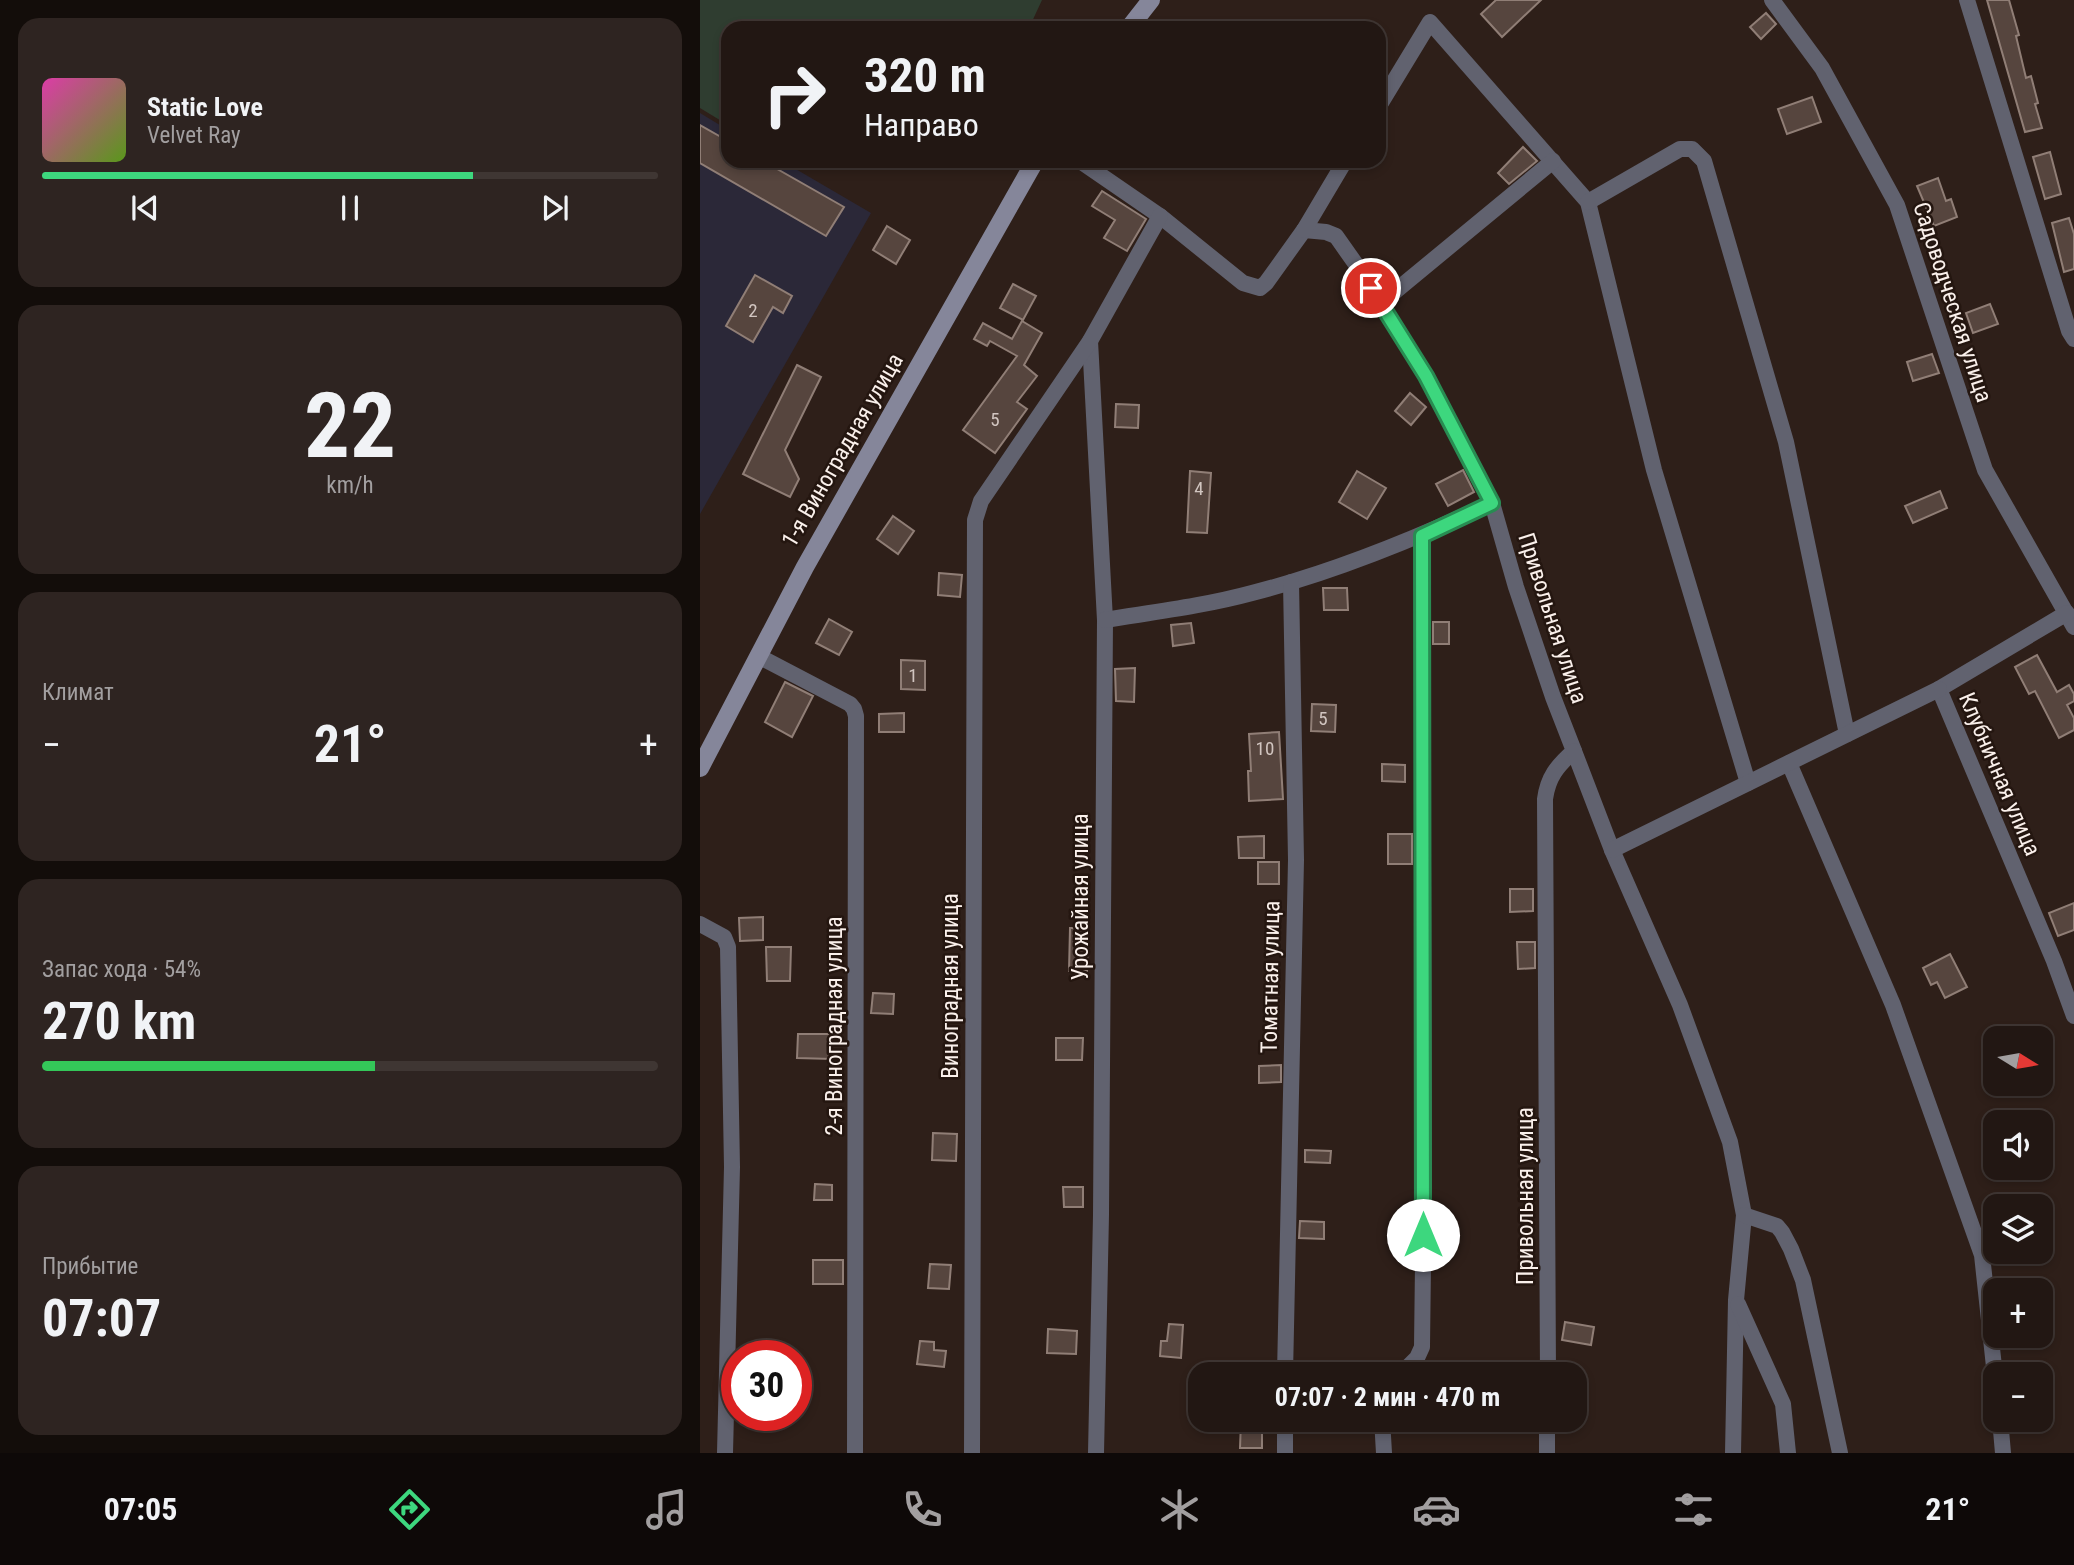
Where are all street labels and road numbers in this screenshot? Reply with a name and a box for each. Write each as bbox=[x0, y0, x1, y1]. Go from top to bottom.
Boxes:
street label: Садоводческая улица bbox=[1907, 199, 1998, 406]
street label: 1-я Виноградная улица bbox=[776, 349, 909, 552]
street label: Привольная улица bbox=[1512, 529, 1593, 707]
street label: Клубничная улица bbox=[1953, 689, 2046, 860]
street label: Урожайная улица bbox=[1067, 814, 1094, 980]
street label: Виноградная улица bbox=[937, 893, 964, 1079]
street label: Томатная улица bbox=[1256, 900, 1285, 1054]
street label: 2-я Виноградная улица bbox=[821, 917, 848, 1135]
street label: Привольная улица bbox=[1512, 1107, 1539, 1285]

